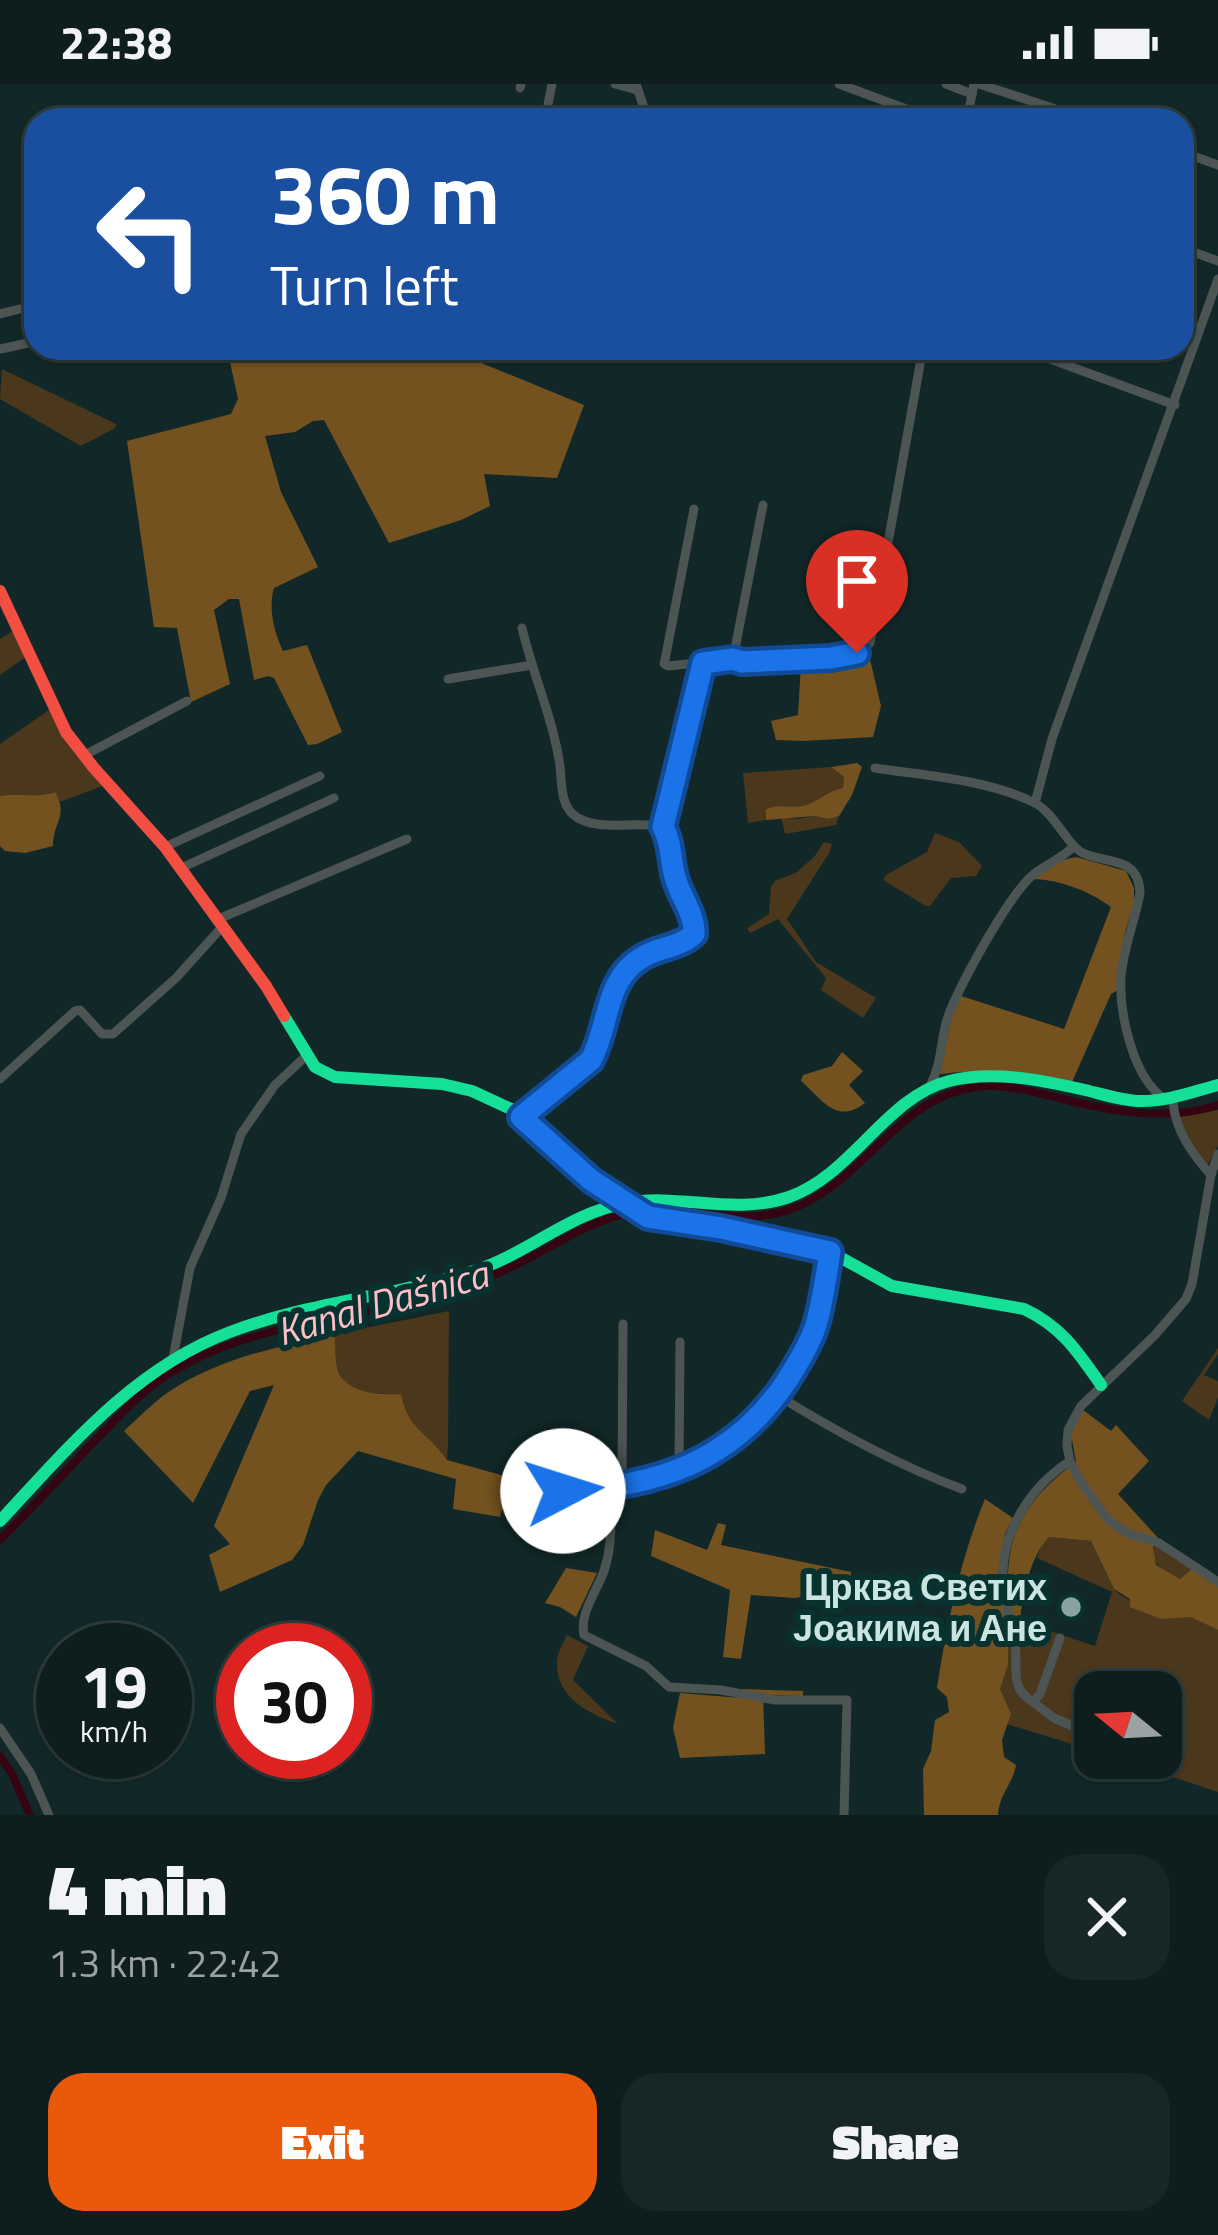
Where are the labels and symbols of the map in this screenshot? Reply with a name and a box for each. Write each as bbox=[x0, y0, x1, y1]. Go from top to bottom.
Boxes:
pin bbox=[806, 530, 908, 653]
water label: Kanal Dašnica bbox=[269, 1243, 497, 1360]
position arrow bbox=[500, 1428, 626, 1554]
place label: Црква Светих Јоакима и Ане bbox=[793, 1559, 1047, 1655]
marker: Црква Светих Јоакима и Ане bbox=[1058, 1594, 1084, 1620]
speed limit sign: 30 bbox=[216, 1623, 372, 1779]
north arrow bbox=[1074, 1671, 1182, 1779]

